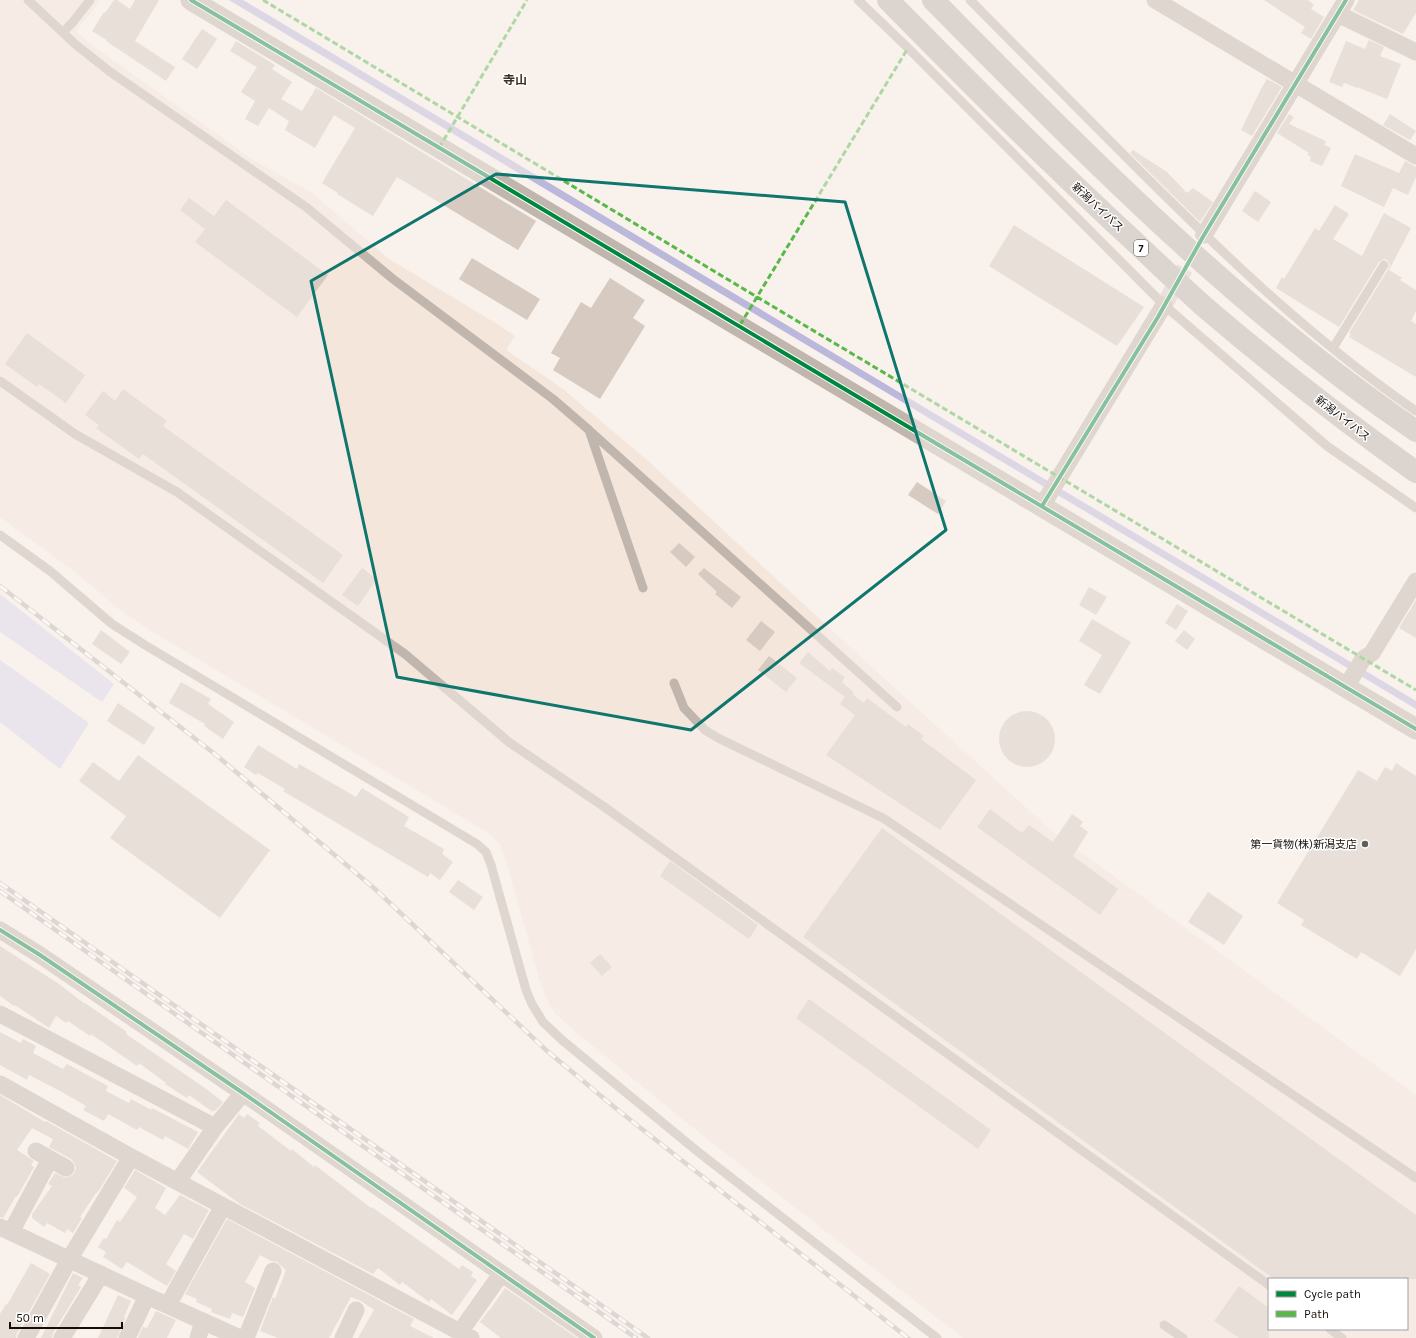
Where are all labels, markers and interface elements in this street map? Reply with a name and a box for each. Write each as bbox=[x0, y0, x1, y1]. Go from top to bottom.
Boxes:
district label: 寺山 bbox=[503, 73, 527, 87]
street label: 新潟バイパス bbox=[1069, 180, 1126, 235]
road number: 7 bbox=[1134, 240, 1148, 256]
street label: 新潟バイパス bbox=[1313, 393, 1373, 444]
place label: 第一貨物(株)新潟支店 bbox=[1250, 838, 1357, 851]
marker: 第一貨物(株)新潟支店 bbox=[1360, 839, 1370, 849]
legend bbox=[1268, 1278, 1408, 1330]
text: Cycle path bbox=[1304, 1287, 1361, 1301]
scale bar bbox=[10, 1304, 122, 1330]
text: Path bbox=[1304, 1307, 1329, 1321]
text: 50 m bbox=[16, 1311, 44, 1325]

